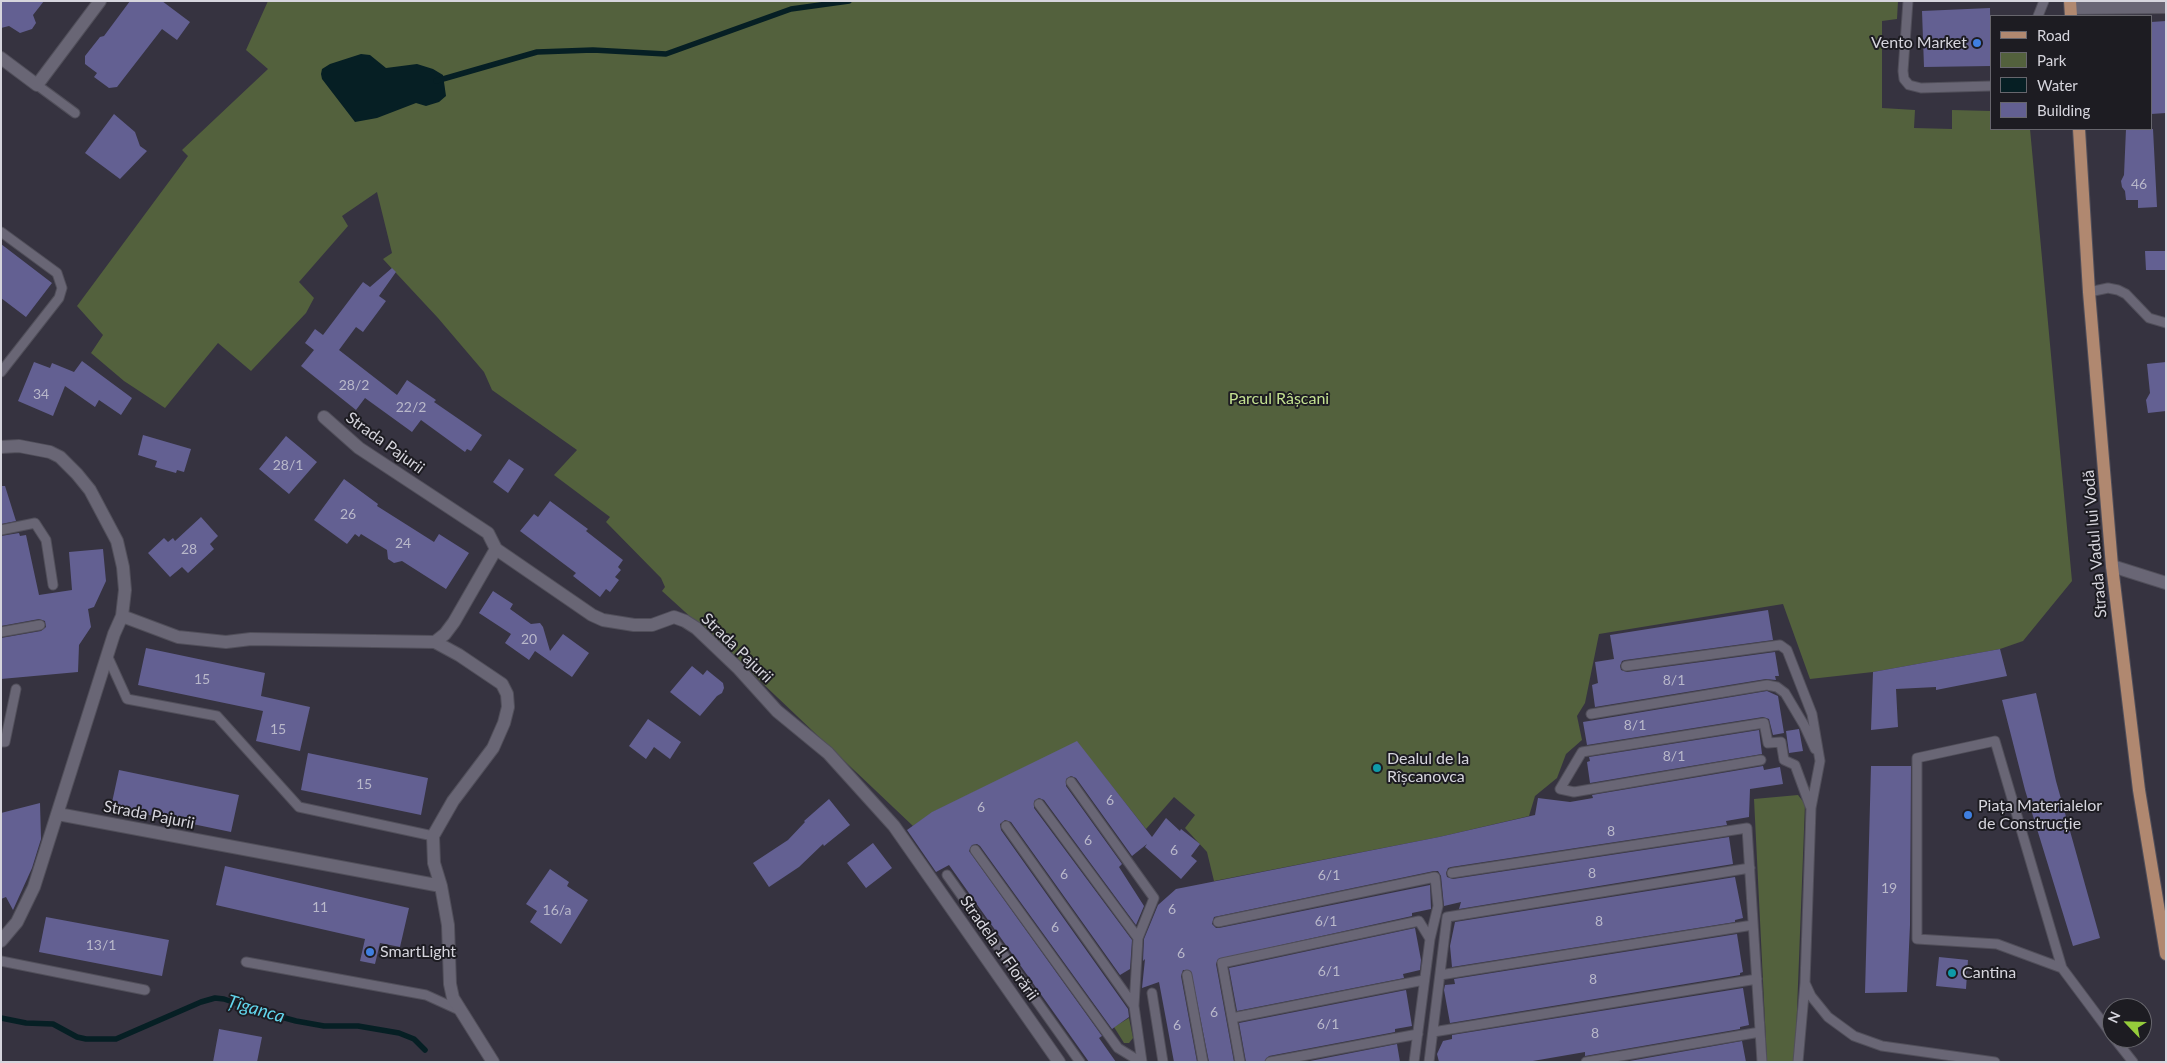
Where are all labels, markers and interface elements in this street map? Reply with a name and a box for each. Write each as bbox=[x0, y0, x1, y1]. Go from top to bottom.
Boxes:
legend bbox=[1990, 15, 2152, 130]
text: Road bbox=[2037, 26, 2070, 44]
place label: Vento Market bbox=[1871, 33, 1967, 53]
marker: Vento Market bbox=[1971, 37, 1983, 49]
text: Park bbox=[2037, 51, 2066, 69]
text: Water bbox=[2037, 76, 2078, 94]
text: Building bbox=[2037, 101, 2090, 119]
house number: 46 bbox=[2131, 176, 2147, 192]
house number: 28/2 bbox=[339, 377, 369, 393]
house number: 34 bbox=[33, 386, 49, 402]
park label: Parcul Râșcani bbox=[1229, 389, 1329, 409]
house number: 22/2 bbox=[396, 399, 426, 415]
street label: Strada Pajurii bbox=[342, 408, 428, 478]
house number: 28/1 bbox=[273, 457, 303, 473]
street label: Strada Vadul lui Vodă bbox=[2079, 469, 2111, 619]
house number: 26 bbox=[340, 506, 356, 522]
house number: 24 bbox=[395, 535, 411, 551]
house number: 28 bbox=[181, 541, 197, 557]
street label: Strada Pajurii bbox=[697, 609, 777, 687]
house number: 20 bbox=[521, 631, 537, 647]
house number: 15 bbox=[194, 671, 210, 687]
house number: 8/1 bbox=[1663, 672, 1685, 688]
house number: 8/1 bbox=[1624, 717, 1646, 733]
house number: 15 bbox=[270, 721, 286, 737]
house number: 8/1 bbox=[1663, 748, 1685, 764]
place label: Dealul de la Rîșcanovca bbox=[1387, 749, 1469, 787]
marker: Dealul de la Rîșcanovca bbox=[1371, 762, 1383, 774]
house number: 15 bbox=[356, 776, 372, 792]
house number: 6 bbox=[1106, 792, 1114, 808]
place label: Piața Materialelor de Construcție bbox=[1978, 796, 2102, 834]
street label: Strada Pajurii bbox=[102, 797, 196, 833]
house number: 6 bbox=[977, 799, 985, 815]
marker: Piața Materialelor de Construcție bbox=[1962, 809, 1974, 821]
house number: 8 bbox=[1607, 823, 1615, 839]
house number: 6 bbox=[1084, 832, 1092, 848]
house number: 6 bbox=[1170, 842, 1178, 858]
house number: 8 bbox=[1588, 865, 1596, 881]
house number: 6 bbox=[1060, 866, 1068, 882]
house number: 6/1 bbox=[1318, 867, 1340, 883]
house number: 19 bbox=[1881, 880, 1897, 896]
street label: Stradela 1 Florării bbox=[956, 892, 1042, 1004]
house number: 11 bbox=[312, 899, 328, 915]
house number: 6 bbox=[1168, 901, 1176, 917]
house number: 16/a bbox=[543, 902, 571, 918]
house number: 6/1 bbox=[1315, 913, 1337, 929]
house number: 8 bbox=[1595, 913, 1603, 929]
house number: 6 bbox=[1051, 919, 1059, 935]
house number: 13/1 bbox=[86, 937, 116, 953]
place label: SmartLight bbox=[380, 942, 456, 962]
house number: 6 bbox=[1177, 945, 1185, 961]
marker: SmartLight bbox=[364, 946, 376, 958]
house number: 6/1 bbox=[1318, 963, 1340, 979]
place label: Cantina bbox=[1962, 963, 2016, 983]
marker: Cantina bbox=[1946, 967, 1958, 979]
house number: 8 bbox=[1589, 971, 1597, 987]
water label: Țîganca bbox=[225, 991, 287, 1027]
north arrow bbox=[2102, 998, 2152, 1048]
house number: 6 bbox=[1210, 1004, 1218, 1020]
text: N bbox=[2104, 1009, 2124, 1025]
house number: 6/1 bbox=[1317, 1016, 1339, 1032]
house number: 6 bbox=[1173, 1017, 1181, 1033]
house number: 8 bbox=[1591, 1025, 1599, 1041]

